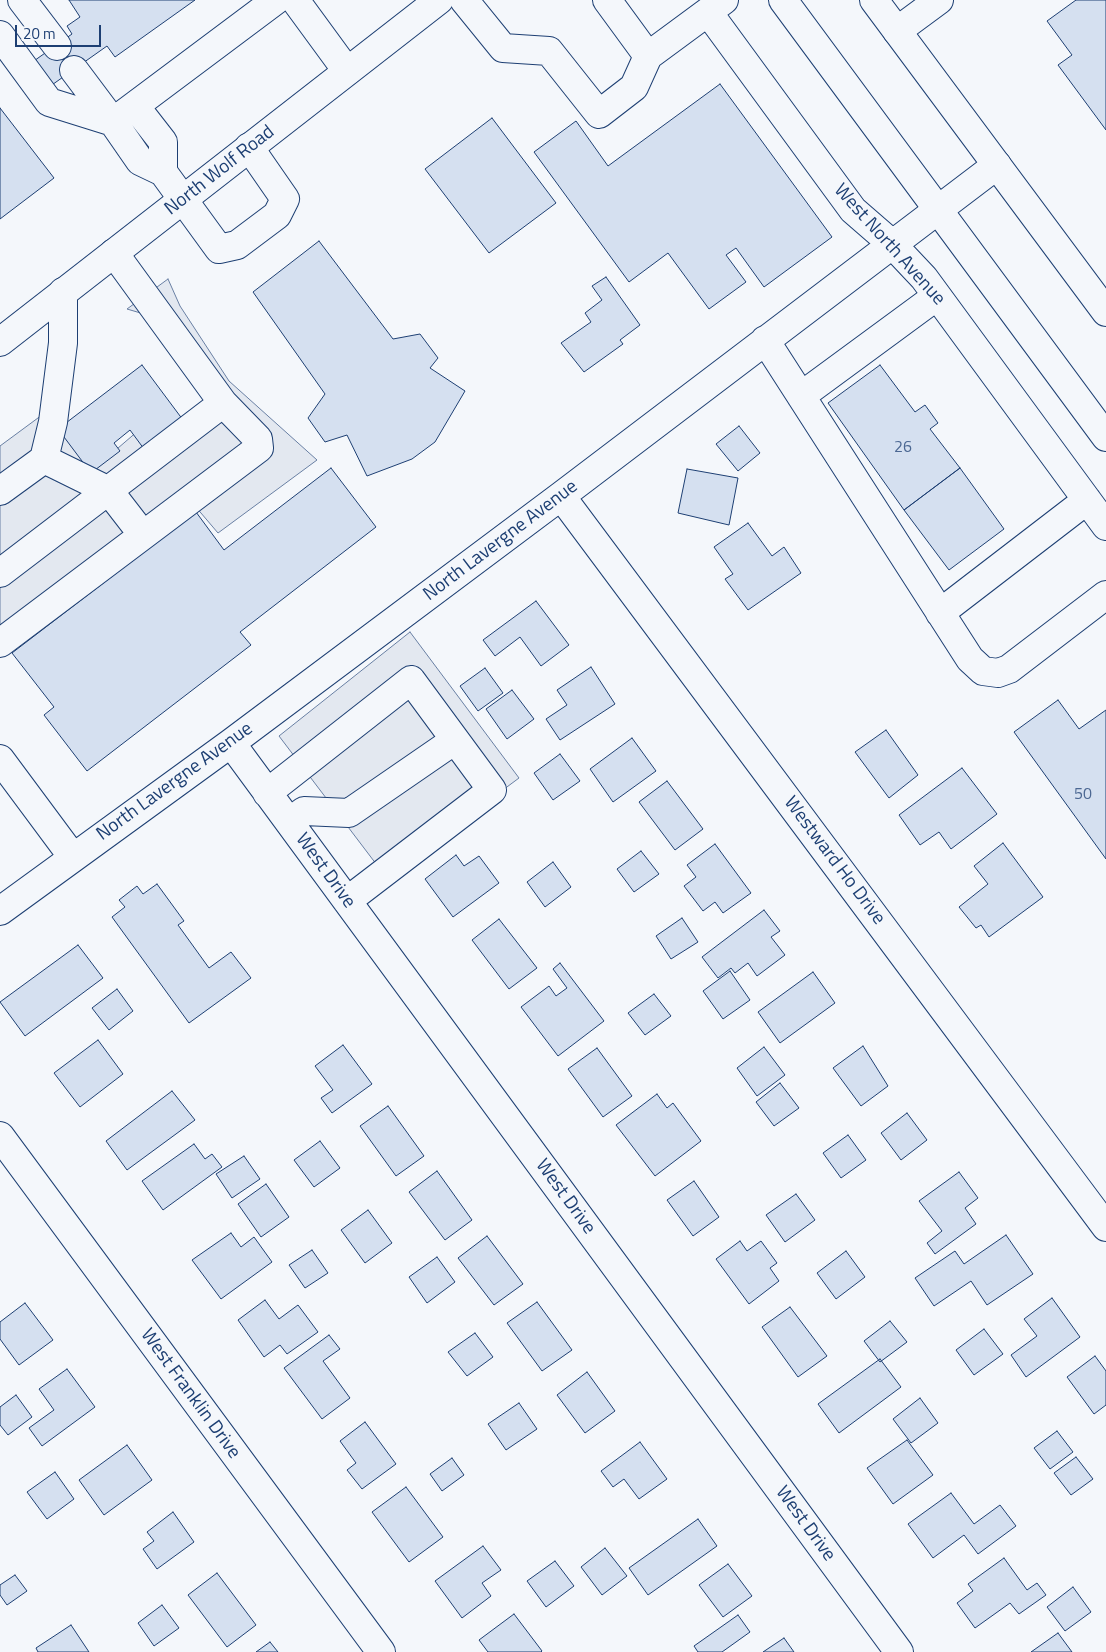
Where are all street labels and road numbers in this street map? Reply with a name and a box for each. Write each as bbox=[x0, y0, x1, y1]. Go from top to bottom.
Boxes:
street label: North Wolf Road bbox=[161, 121, 279, 221]
street label: West North Avenue bbox=[828, 180, 950, 310]
street label: North Lavergne Avenue bbox=[419, 476, 583, 606]
street label: North Lavergne Avenue bbox=[93, 718, 257, 846]
street label: Westward Ho Drive bbox=[778, 792, 890, 930]
street label: West Drive bbox=[290, 829, 360, 913]
street label: West Drive bbox=[530, 1155, 600, 1239]
street label: West Franklin Drive bbox=[135, 1325, 245, 1463]
street label: West Drive bbox=[770, 1482, 840, 1566]

